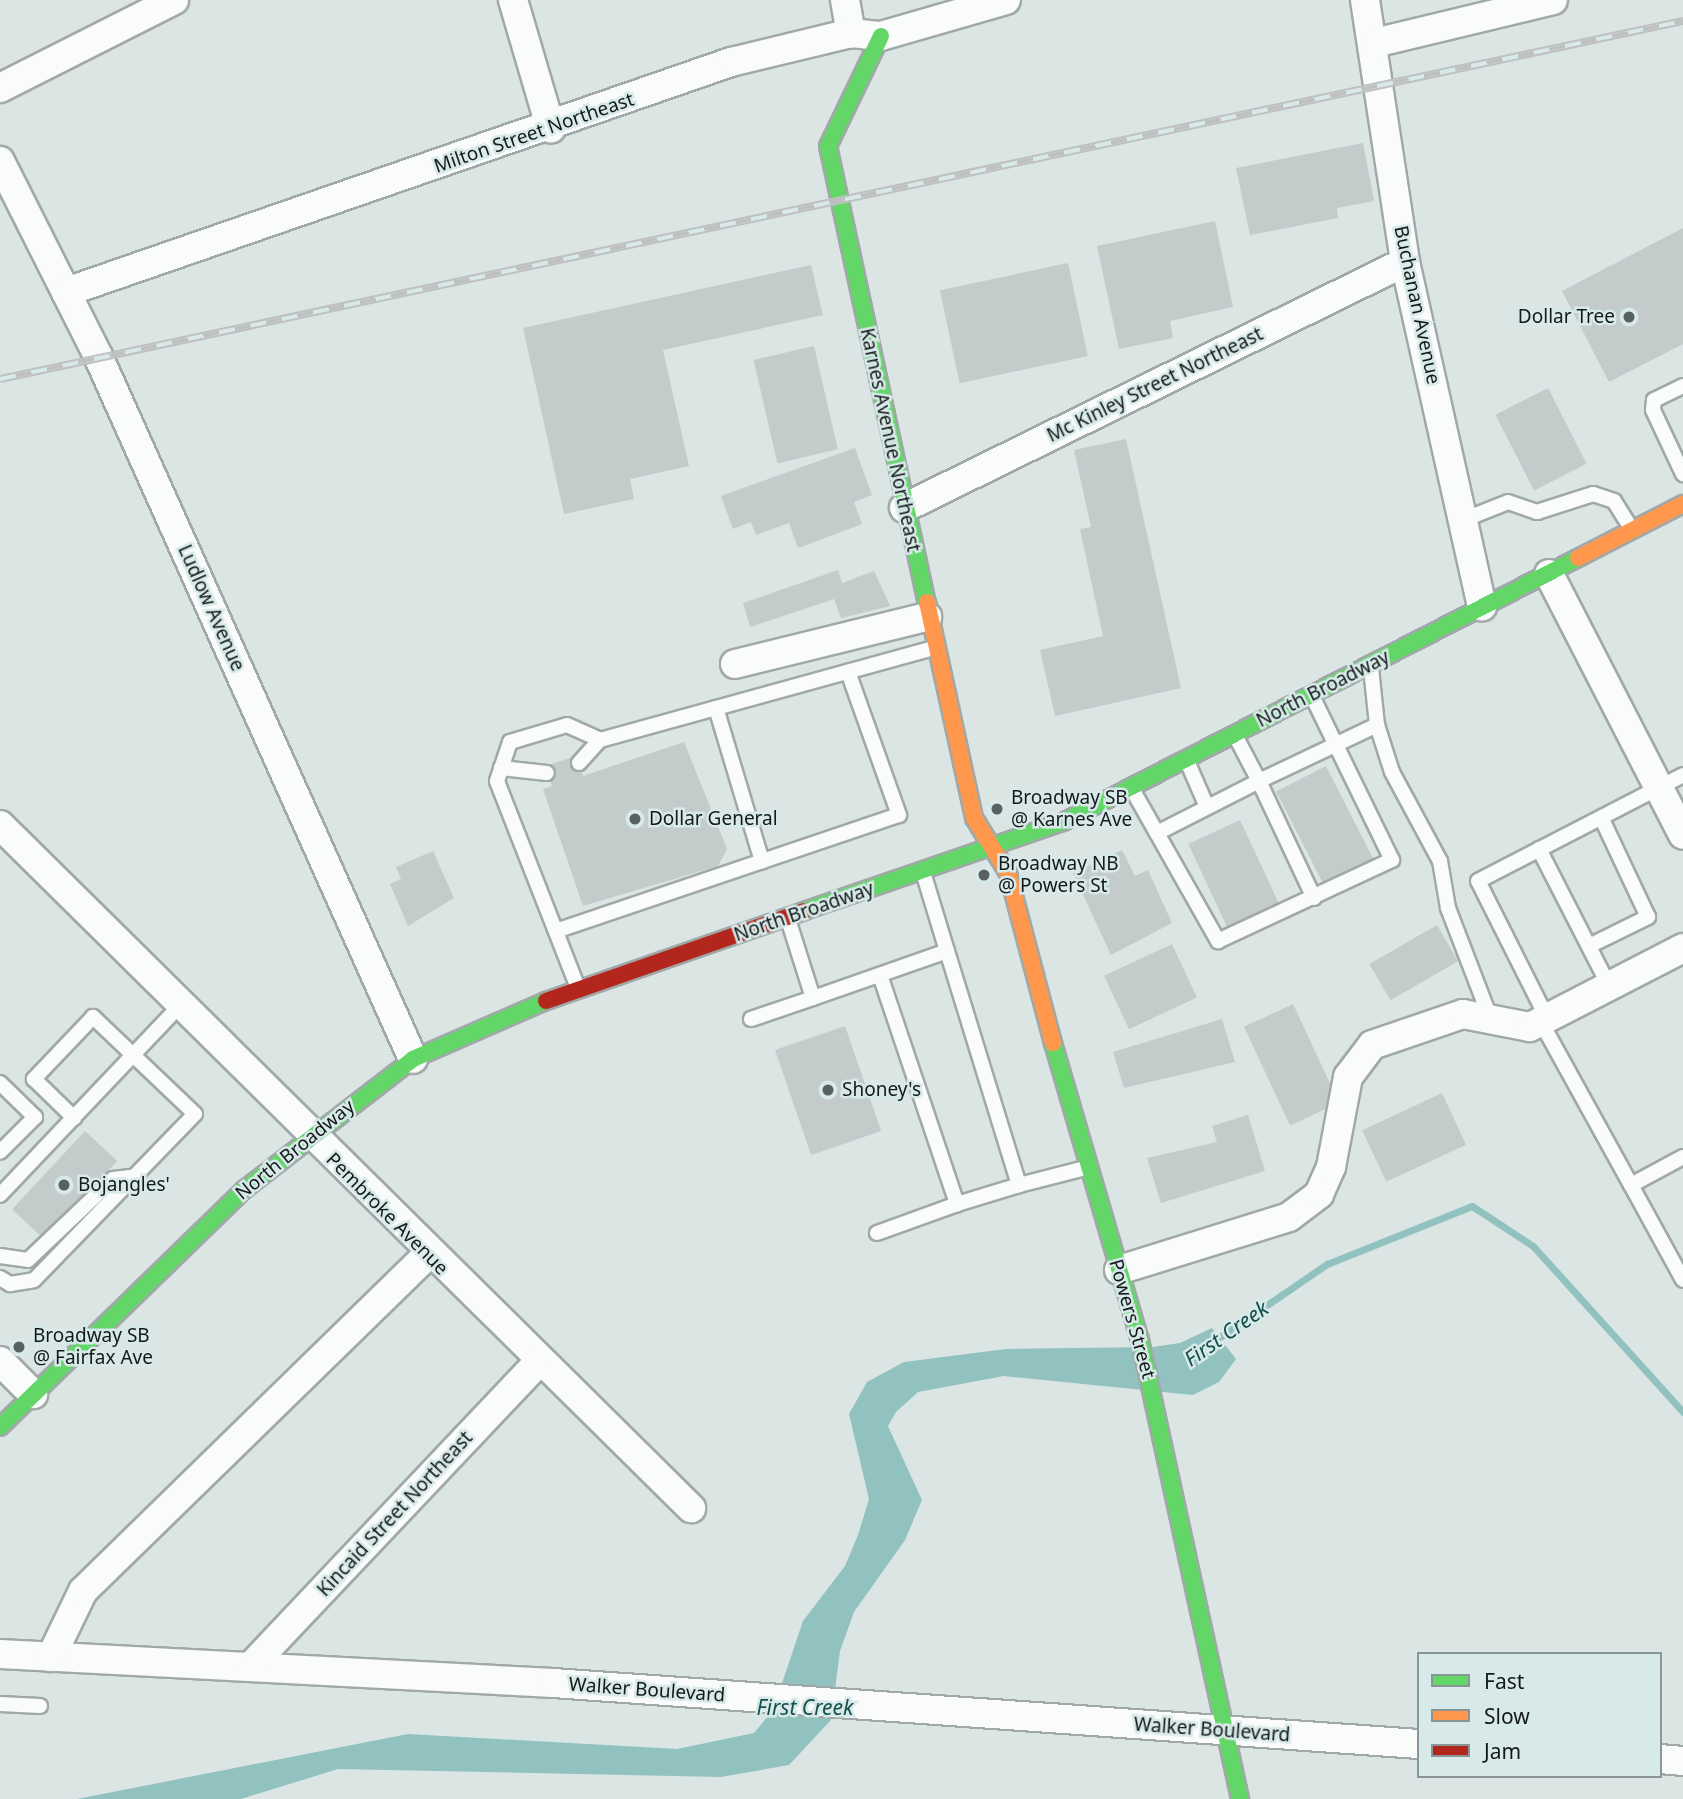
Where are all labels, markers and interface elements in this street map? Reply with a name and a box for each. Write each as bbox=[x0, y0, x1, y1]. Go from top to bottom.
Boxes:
street label: Milton Street Northeast bbox=[431, 88, 637, 178]
street label: Buchanan Avenue bbox=[1389, 224, 1445, 386]
place label: Dollar Tree bbox=[1518, 306, 1615, 328]
marker: Dollar Tree bbox=[1621, 309, 1637, 325]
street label: Mc Kinley Street Northeast bbox=[1043, 323, 1267, 447]
street label: Karnes Avenue Northeast bbox=[855, 326, 925, 554]
street label: Ludlow Avenue bbox=[173, 541, 249, 675]
street label: North Broadway bbox=[1253, 646, 1393, 732]
place label: Broadway SB @ Karnes Ave bbox=[1011, 787, 1132, 831]
marker: Broadway SB @ Karnes Ave bbox=[989, 801, 1005, 817]
place label: Dollar General bbox=[649, 808, 778, 830]
marker: Dollar General bbox=[627, 811, 643, 827]
place label: Broadway NB @ Powers St bbox=[998, 853, 1119, 897]
marker: Broadway NB @ Powers St bbox=[976, 867, 992, 883]
street label: North Broadway bbox=[731, 877, 877, 947]
place label: Shoney's bbox=[842, 1079, 921, 1101]
marker: Shoney's bbox=[820, 1082, 836, 1098]
street label: North Broadway bbox=[231, 1095, 359, 1205]
street label: Pembroke Avenue bbox=[321, 1148, 453, 1280]
place label: Bojangles' bbox=[78, 1174, 170, 1196]
marker: Bojangles' bbox=[56, 1177, 72, 1193]
street label: Powers Street bbox=[1104, 1257, 1160, 1381]
water label: First Creek bbox=[1179, 1295, 1273, 1371]
place label: Broadway SB @ Fairfax Ave bbox=[33, 1325, 153, 1369]
marker: Broadway SB @ Fairfax Ave bbox=[11, 1339, 27, 1355]
street label: Kincaid Street Northeast bbox=[313, 1427, 477, 1601]
legend bbox=[1417, 1652, 1662, 1778]
text: Fast bbox=[1484, 1667, 1524, 1695]
street label: Walker Boulevard bbox=[568, 1673, 726, 1707]
water label: First Creek bbox=[757, 1694, 853, 1720]
text: Slow bbox=[1484, 1702, 1530, 1730]
street label: Walker Boulevard bbox=[1133, 1713, 1291, 1747]
text: Jam bbox=[1484, 1737, 1521, 1765]

